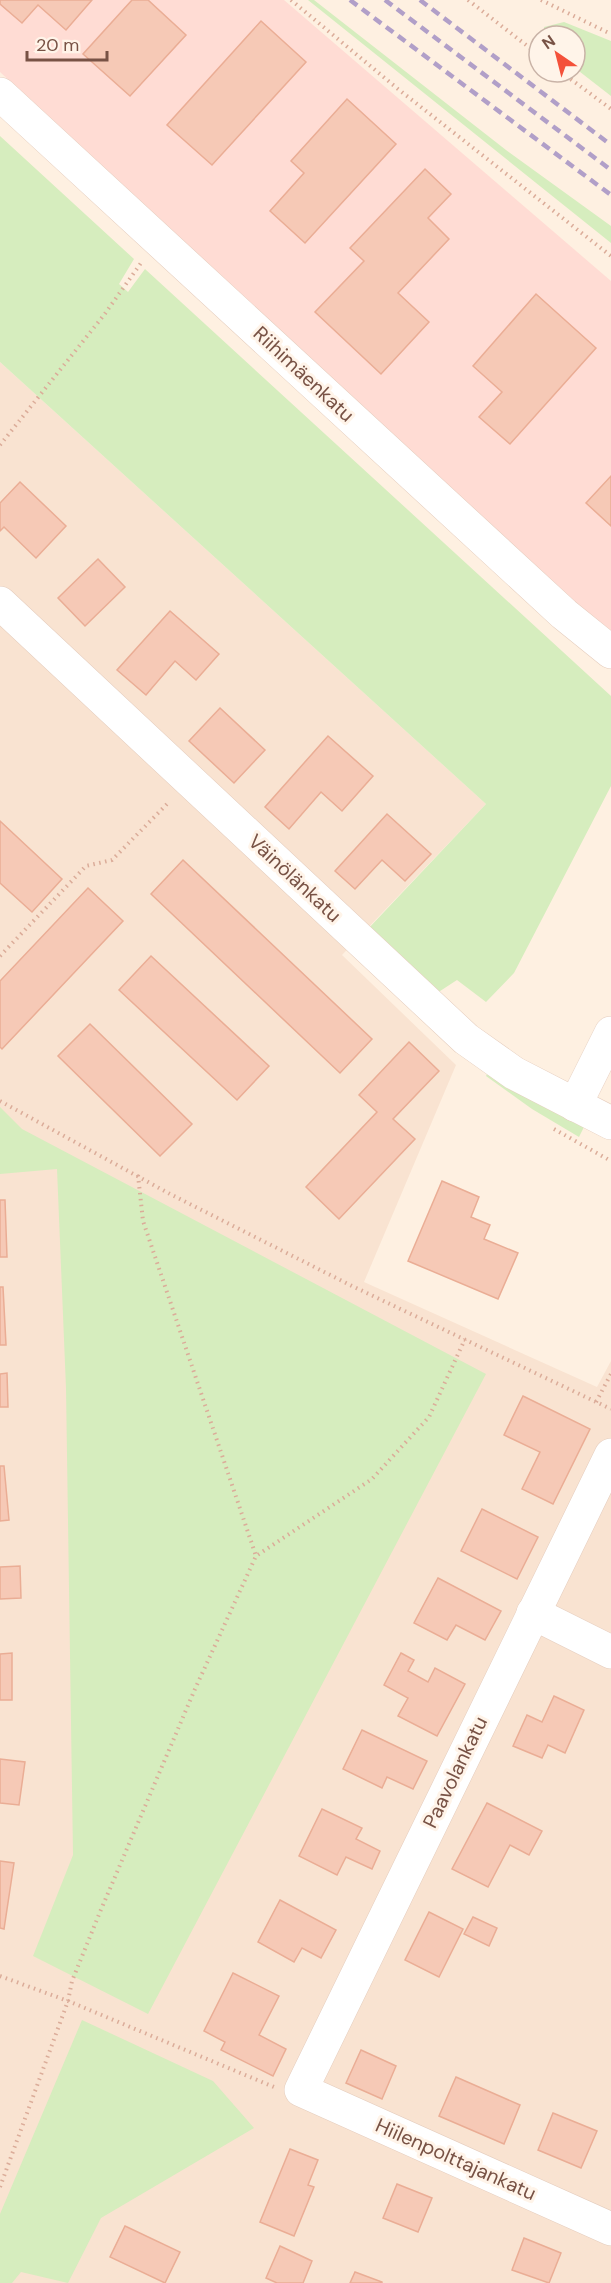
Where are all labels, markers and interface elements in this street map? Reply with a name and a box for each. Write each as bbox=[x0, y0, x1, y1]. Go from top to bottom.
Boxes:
scale bar bbox=[27, 24, 106, 62]
north arrow bbox=[527, 24, 587, 84]
text: N bbox=[538, 30, 559, 54]
text: 20 m bbox=[36, 33, 79, 57]
street label: Riihimäenkatu bbox=[248, 320, 360, 428]
street label: Väinölänkatu bbox=[243, 828, 347, 928]
street label: Paavolankatu bbox=[417, 1712, 493, 1832]
street label: Hiilenpolttajankatu bbox=[372, 2112, 540, 2206]

